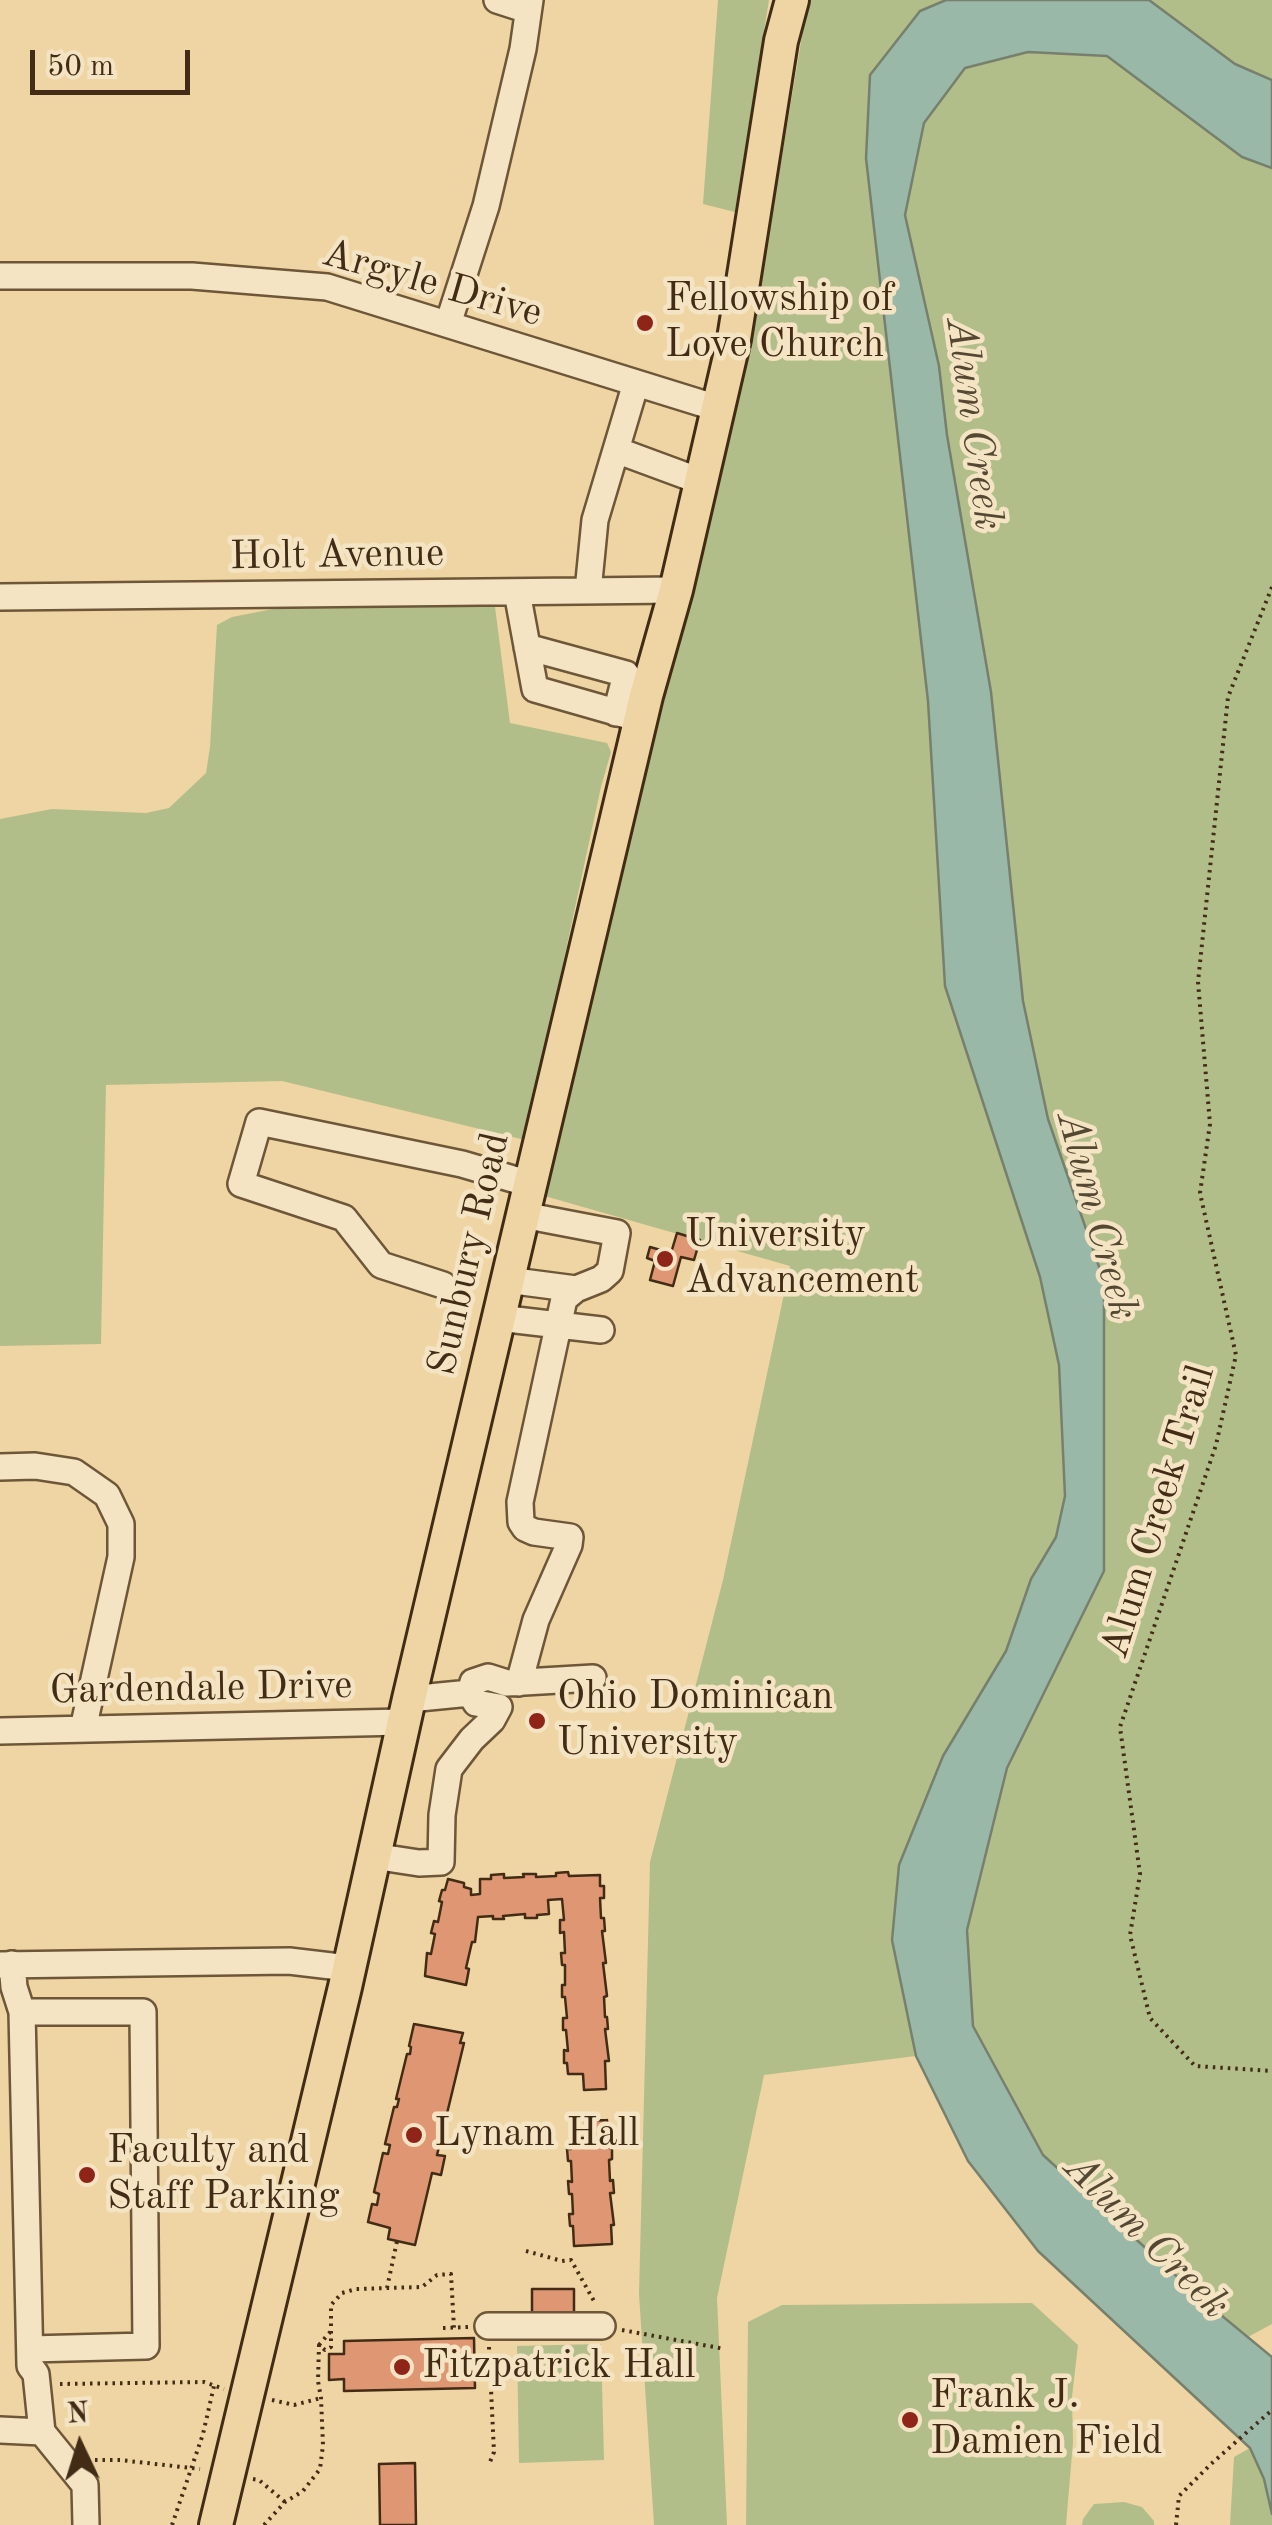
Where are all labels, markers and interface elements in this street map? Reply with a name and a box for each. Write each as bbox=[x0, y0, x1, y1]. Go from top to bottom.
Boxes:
scale bar bbox=[35, 30, 195, 92]
text: 50 m bbox=[47, 52, 114, 82]
street label: Argyle Drive bbox=[317, 230, 547, 338]
place label: Fellowship of Love Church bbox=[665, 276, 894, 370]
marker: Fellowship of Love Church bbox=[634, 312, 656, 334]
water label: Alum Creek bbox=[933, 315, 1013, 533]
street label: Holt Avenue bbox=[229, 530, 445, 582]
water label: Alum Creek bbox=[1044, 1106, 1148, 1326]
street label: Sunbury Road bbox=[419, 1128, 521, 1380]
place label: University Advancement bbox=[685, 1212, 919, 1306]
marker: University Advancement bbox=[654, 1248, 676, 1270]
street label: Alum Creek Trail bbox=[1092, 1360, 1226, 1664]
street label: Gardendale Drive bbox=[49, 1662, 353, 1716]
place label: Ohio Dominican University bbox=[557, 1674, 833, 1768]
marker: Ohio Dominican University bbox=[526, 1710, 548, 1732]
place label: Lynam Hall bbox=[434, 2111, 639, 2159]
marker: Lynam Hall bbox=[403, 2124, 425, 2146]
place label: Faculty and Staff Parking bbox=[107, 2128, 340, 2222]
water label: Alum Creek bbox=[1053, 2144, 1239, 2330]
marker: Faculty and Staff Parking bbox=[76, 2164, 98, 2186]
place label: Fitzpatrick Hall bbox=[422, 2343, 695, 2391]
marker: Fitzpatrick Hall bbox=[391, 2356, 413, 2378]
place label: Frank J. Damien Field bbox=[930, 2373, 1163, 2467]
north arrow bbox=[30, 2395, 130, 2495]
text: N bbox=[66, 2400, 90, 2430]
marker: Frank J. Damien Field bbox=[899, 2409, 921, 2431]

